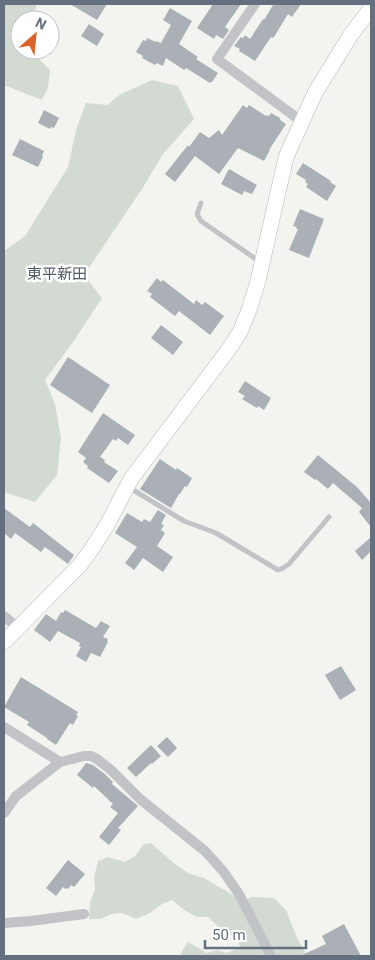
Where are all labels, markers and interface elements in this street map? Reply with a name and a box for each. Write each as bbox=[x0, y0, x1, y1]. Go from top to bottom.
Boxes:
north arrow bbox=[10, 10, 60, 60]
text: N bbox=[33, 14, 49, 33]
district label: 東平新田 bbox=[27, 265, 87, 283]
scale bar bbox=[205, 918, 306, 950]
text: 50 m bbox=[212, 926, 246, 944]

